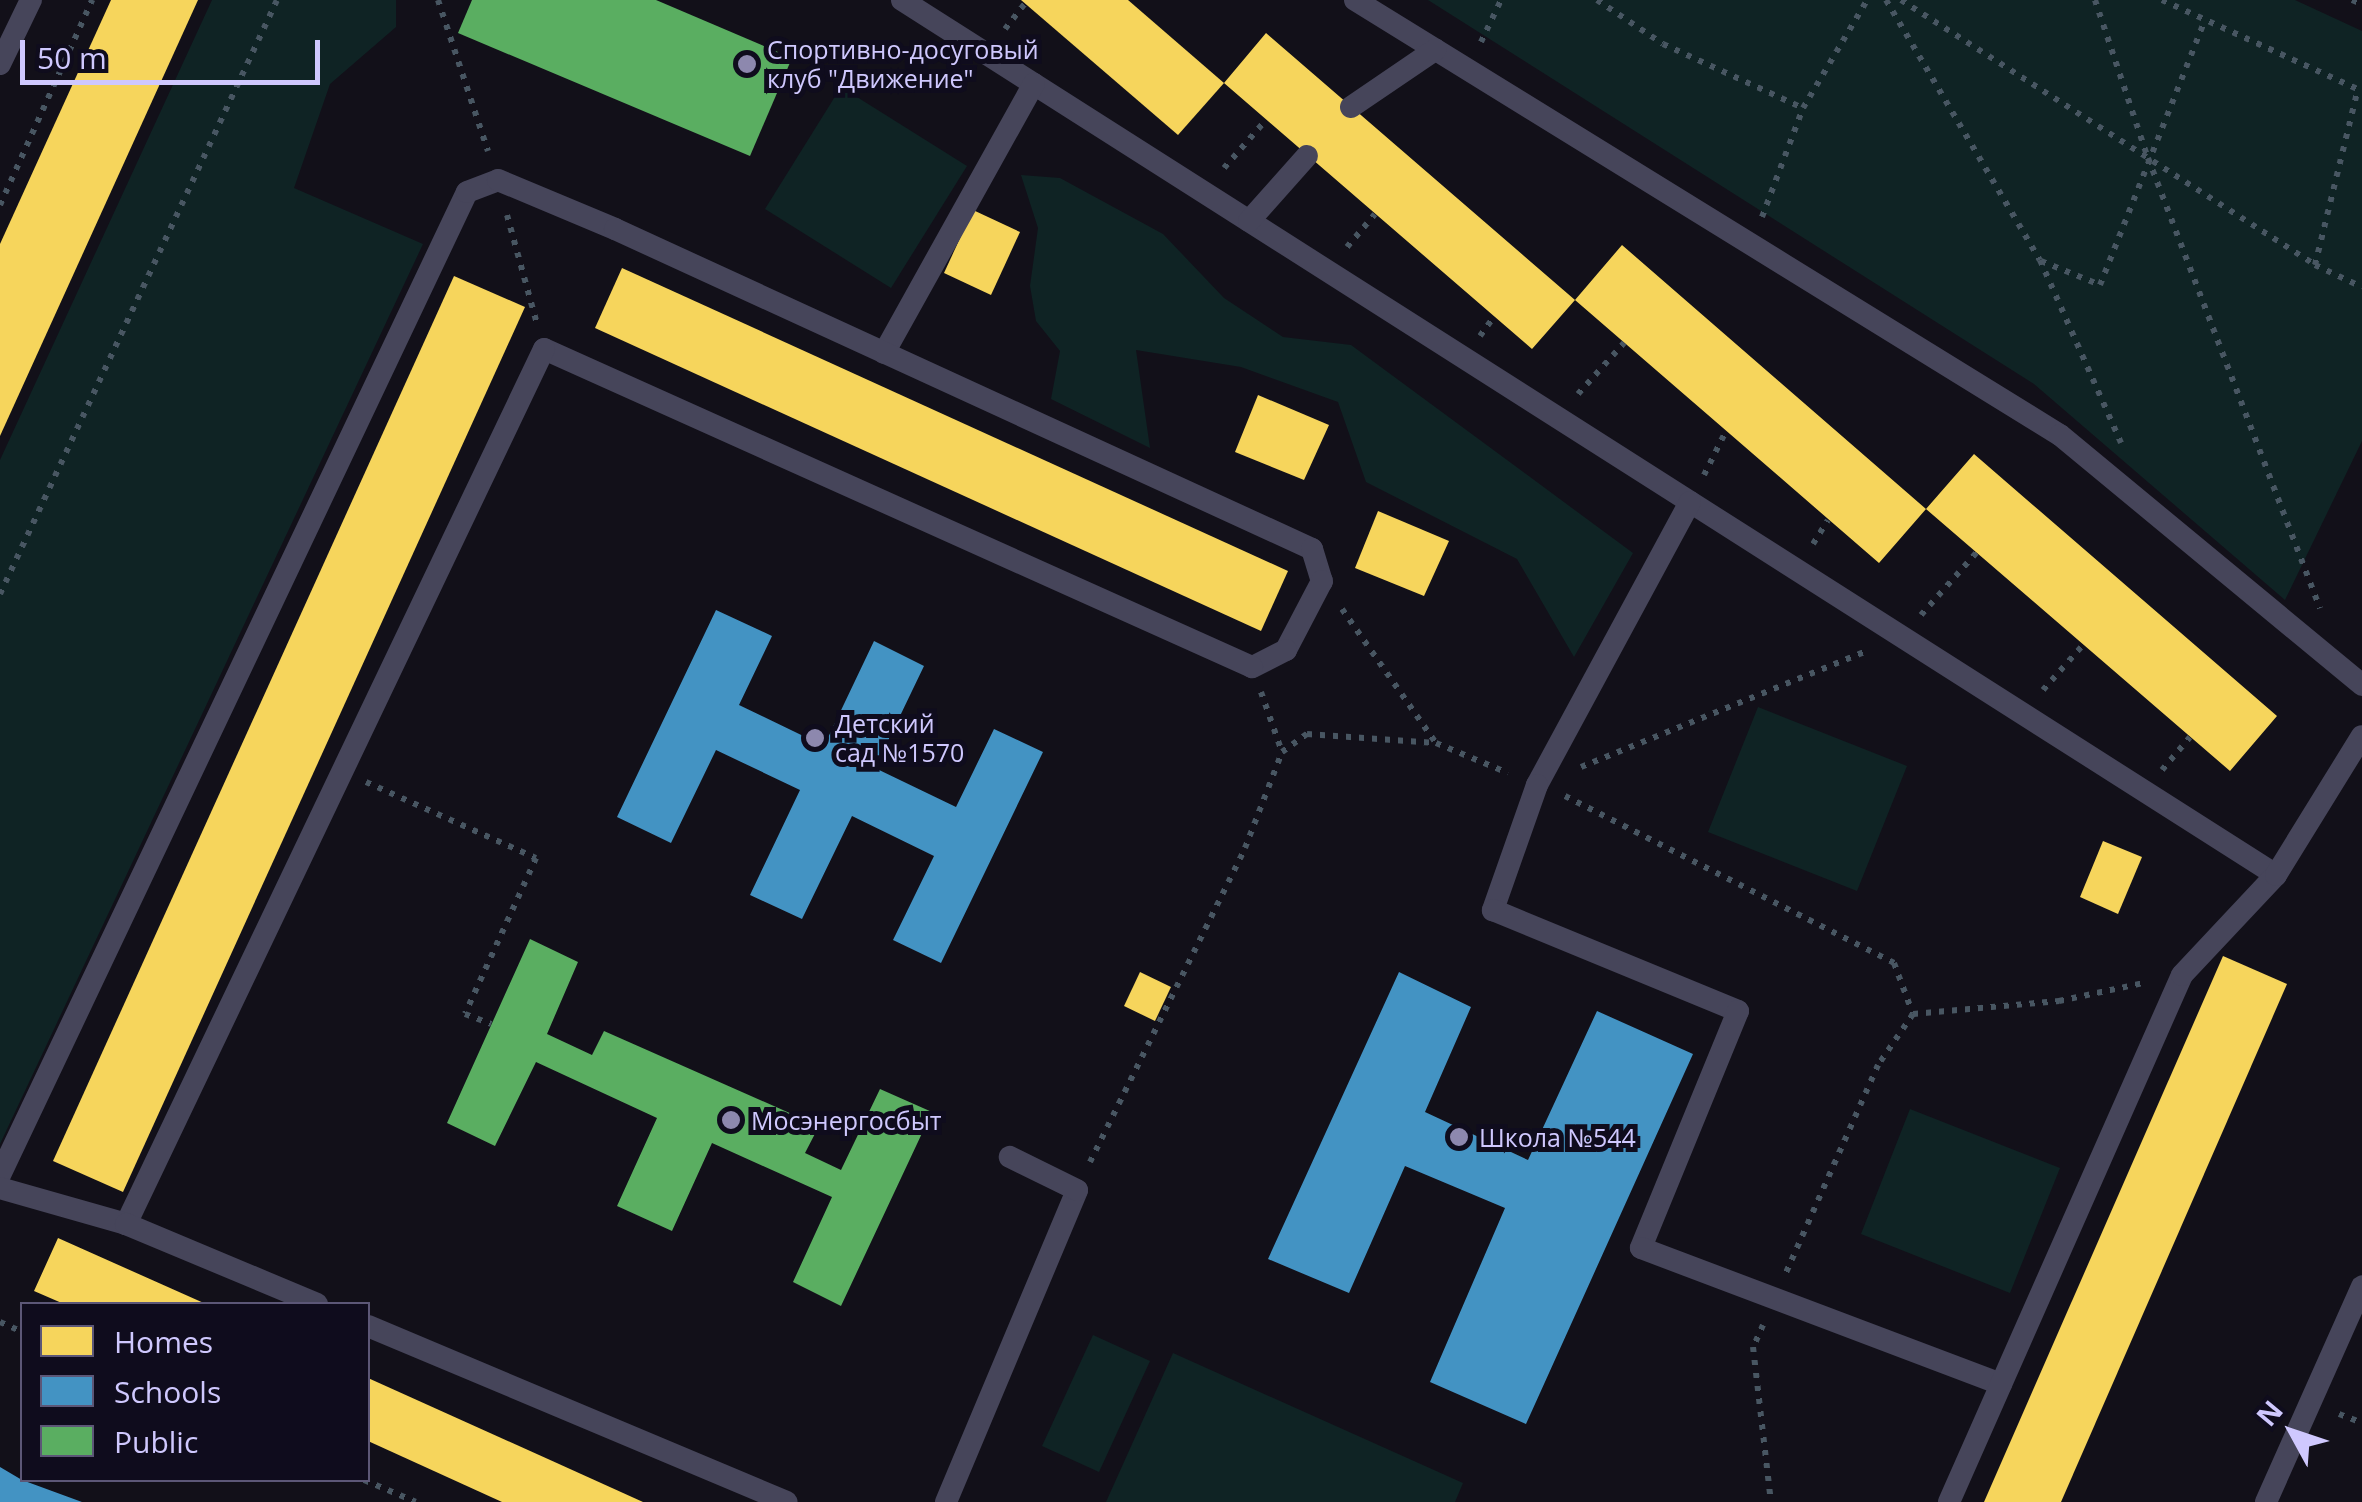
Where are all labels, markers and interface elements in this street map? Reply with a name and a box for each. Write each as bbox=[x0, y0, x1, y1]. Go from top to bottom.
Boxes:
scale bar bbox=[25, 20, 325, 82]
place label: Спортивно-досуговый клуб "Движение" bbox=[767, 35, 1039, 94]
text: 50 m bbox=[37, 37, 107, 78]
marker: Спортивно-досуговый клуб "Движение" bbox=[736, 53, 758, 75]
place label: Детский сад №1570 bbox=[835, 709, 964, 768]
marker: Детский сад №1570 bbox=[804, 727, 826, 749]
place label: Мосэнергосбыт bbox=[751, 1105, 942, 1135]
marker: Мосэнергосбыт bbox=[720, 1109, 742, 1131]
place label: Школа №544 bbox=[1479, 1122, 1636, 1152]
marker: Школа №544 bbox=[1448, 1126, 1470, 1148]
legend bbox=[20, 1302, 370, 1482]
text: Homes bbox=[114, 1321, 213, 1362]
text: Schools bbox=[114, 1371, 221, 1412]
north arrow bbox=[2242, 1382, 2342, 1482]
text: N bbox=[2247, 1392, 2291, 1434]
text: Public bbox=[114, 1421, 198, 1462]

